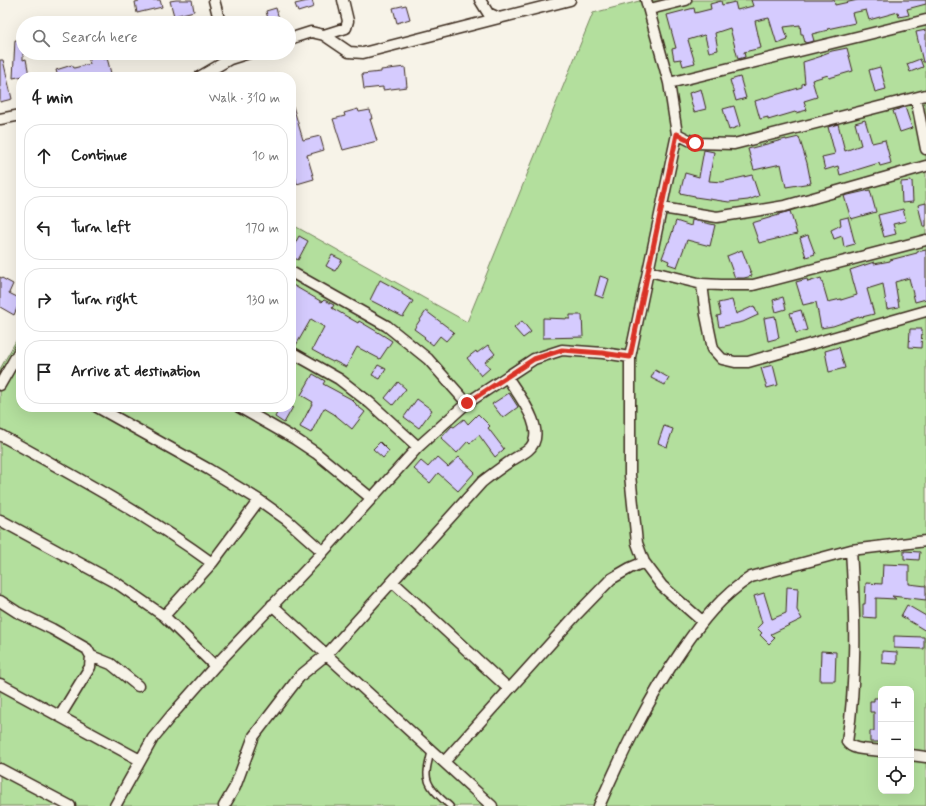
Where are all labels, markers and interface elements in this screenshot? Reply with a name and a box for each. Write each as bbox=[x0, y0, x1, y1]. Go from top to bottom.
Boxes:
search box bbox=[16, 16, 296, 60]
icon: search bbox=[30, 27, 52, 49]
text: Search here bbox=[62, 28, 138, 48]
text: 4 min bbox=[32, 87, 73, 109]
text: Walk · 310 m bbox=[209, 90, 280, 107]
route start bbox=[686, 134, 704, 152]
icon: ahead bbox=[33, 145, 55, 167]
text: Continue bbox=[71, 146, 127, 166]
text: 10 m bbox=[252, 148, 279, 165]
icon: left bbox=[33, 217, 55, 239]
text: Turn left bbox=[71, 218, 131, 238]
text: 170 m bbox=[245, 220, 279, 237]
icon: right bbox=[33, 289, 55, 311]
text: Turn right bbox=[71, 290, 138, 310]
text: 130 m bbox=[246, 292, 279, 309]
icon: arrive bbox=[33, 361, 55, 383]
text: Arrive at destination bbox=[71, 362, 200, 382]
route end bbox=[458, 394, 476, 412]
map controls bbox=[878, 686, 914, 794]
button: + bbox=[878, 686, 914, 722]
button: − bbox=[878, 722, 914, 758]
button: locate bbox=[878, 758, 914, 794]

